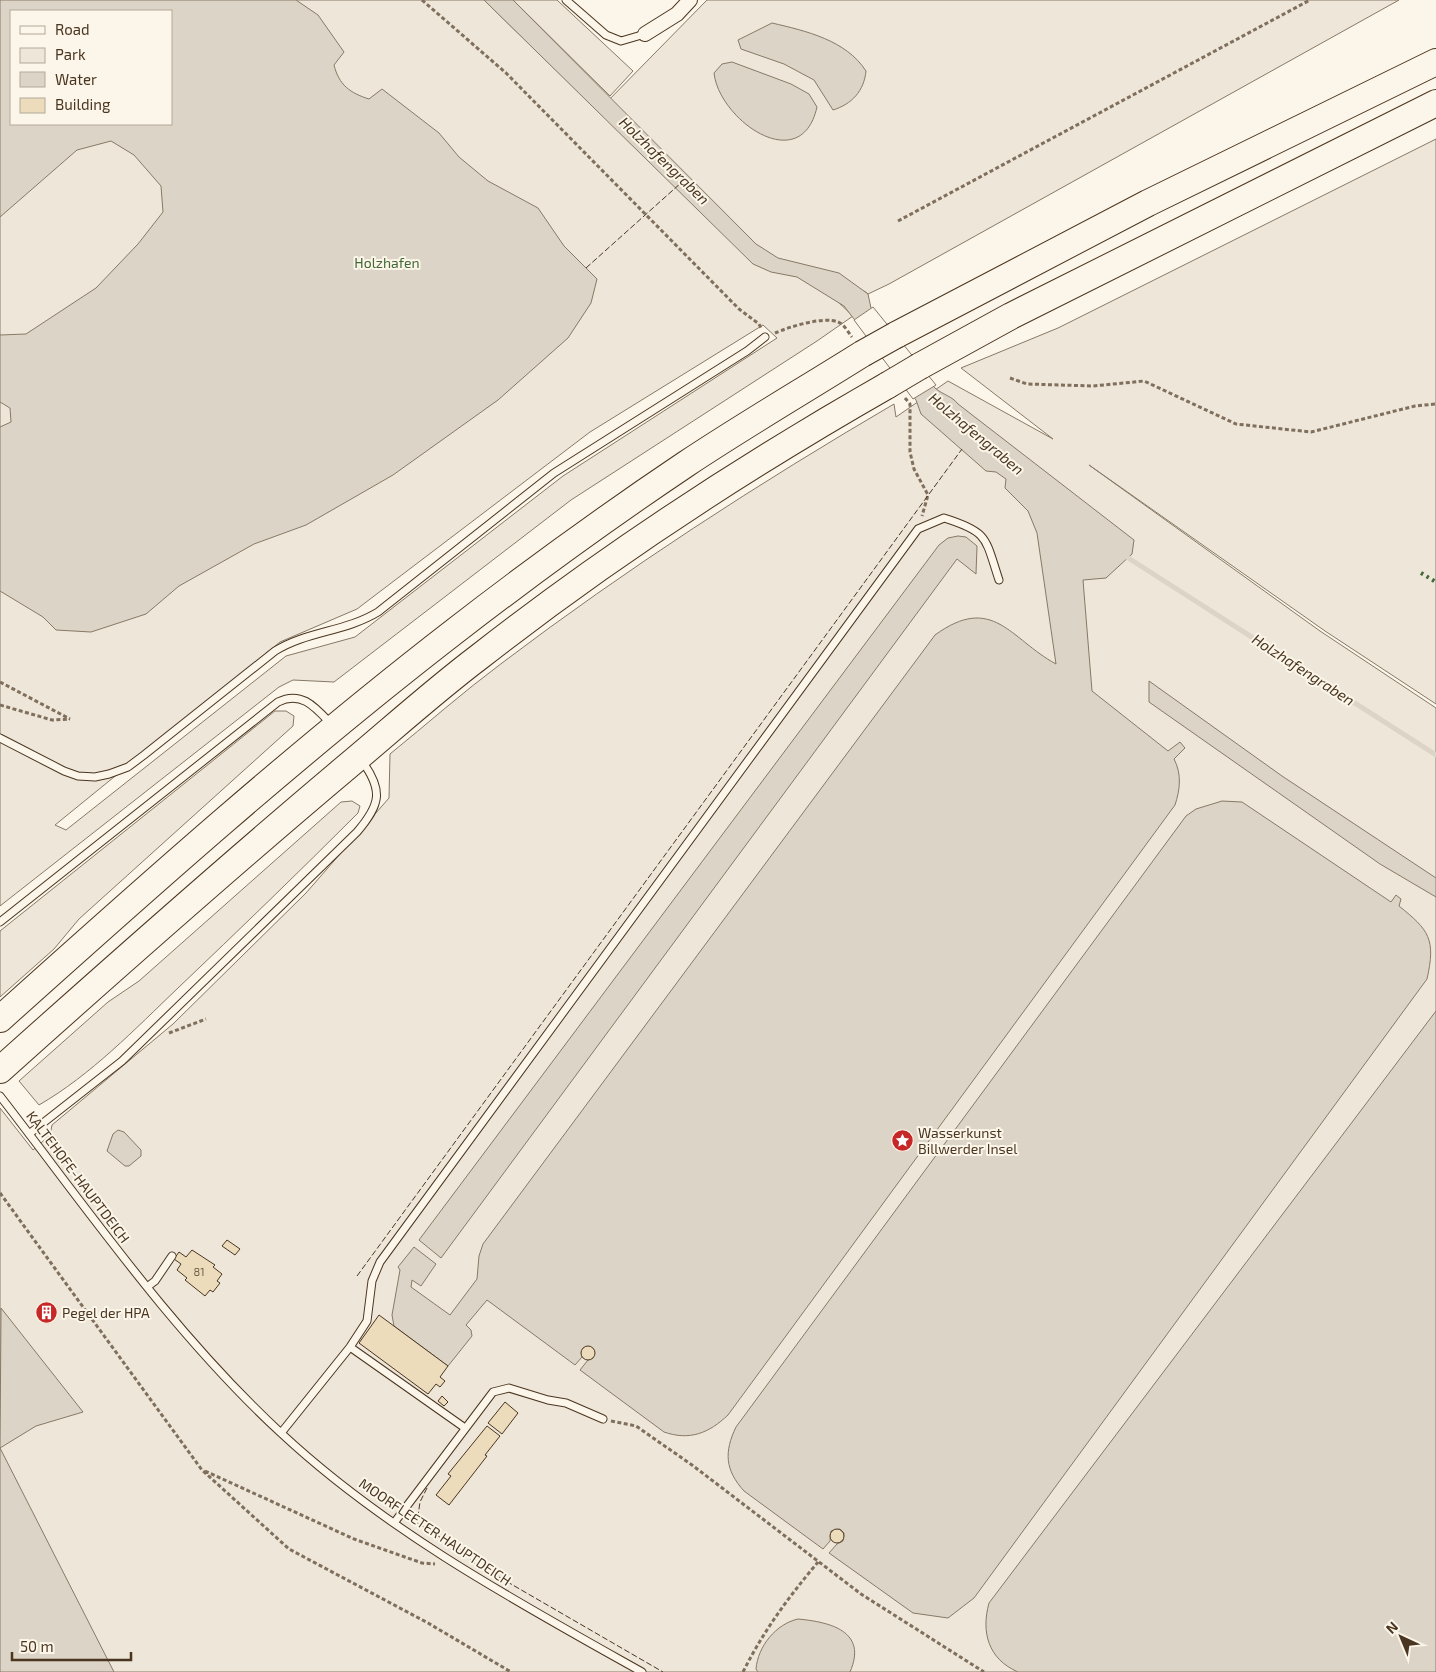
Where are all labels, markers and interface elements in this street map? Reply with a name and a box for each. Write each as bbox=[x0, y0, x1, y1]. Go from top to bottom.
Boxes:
legend bbox=[10, 10, 172, 125]
text: Road bbox=[55, 20, 90, 38]
text: Park bbox=[55, 45, 86, 63]
text: Water bbox=[55, 70, 97, 88]
text: Building bbox=[55, 95, 111, 113]
water label: Holzhafengraben bbox=[616, 113, 714, 208]
park label: Holzhafen bbox=[354, 254, 420, 271]
water label: Holzhafengraben bbox=[926, 388, 1028, 478]
water label: Holzhafengraben bbox=[1249, 629, 1358, 709]
street label: KALTEHOFE-HAUPTDEICH bbox=[23, 1107, 134, 1246]
place label: Wasserkunst Billwerder Insel bbox=[918, 1124, 1018, 1157]
place icon: Wasserkunst Billwerder Insel bbox=[890, 1129, 914, 1153]
house number: 81 bbox=[193, 1265, 205, 1278]
building icon: Pegel der HPA bbox=[34, 1301, 58, 1325]
place label: Pegel der HPA bbox=[62, 1304, 150, 1321]
street label: MOORFLEETER HAUPTDEICH bbox=[356, 1474, 515, 1589]
north arrow bbox=[1376, 1612, 1426, 1662]
text: N bbox=[1382, 1618, 1401, 1637]
scale bar bbox=[12, 1630, 131, 1662]
text: 50 m bbox=[20, 1637, 54, 1655]

